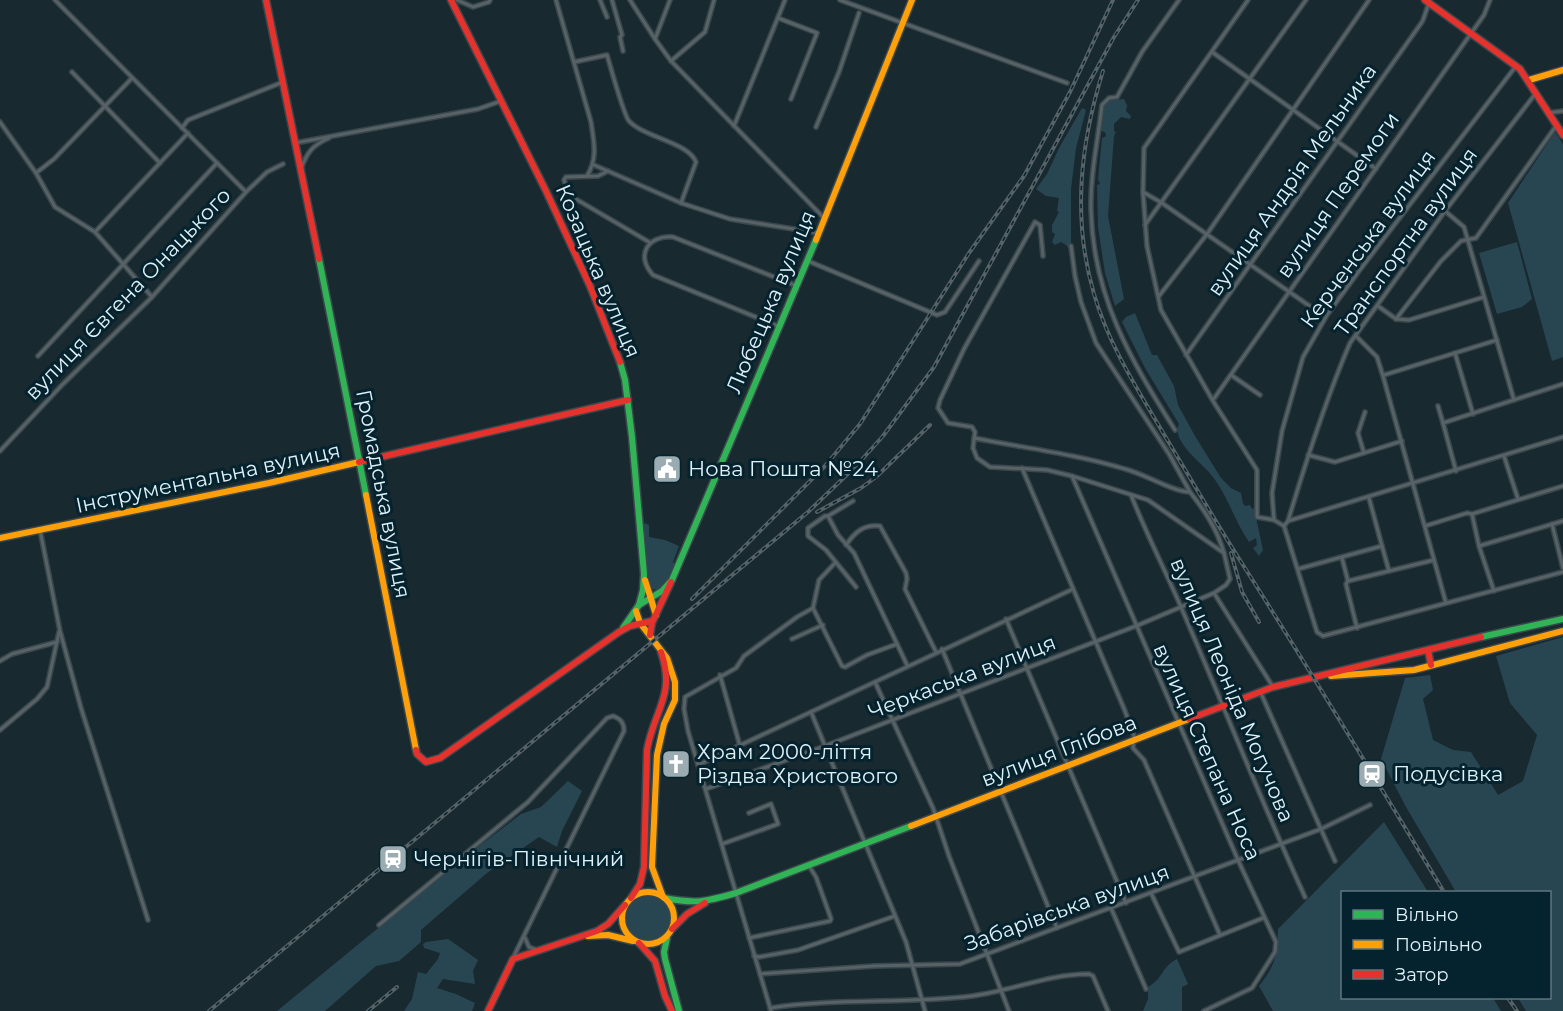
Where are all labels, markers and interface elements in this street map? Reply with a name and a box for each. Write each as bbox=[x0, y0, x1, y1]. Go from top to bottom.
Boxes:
street label: вулиця Андрія Мельника bbox=[1202, 59, 1381, 300]
street label: вулиця Перемоги bbox=[1271, 107, 1404, 282]
street label: Транспортна вулиця bbox=[1329, 143, 1482, 341]
street label: Керченська вулиця bbox=[1295, 145, 1440, 332]
street label: Козацька вулиця bbox=[551, 180, 646, 361]
street label: вулиця Євгена Онацького bbox=[20, 183, 236, 405]
street label: Любецька вулиця bbox=[721, 207, 820, 397]
street label: Громадська вулиця bbox=[351, 387, 416, 600]
street label: Інструментальна вулиця bbox=[73, 437, 342, 518]
public building icon: Нова Пошта №24 bbox=[651, 453, 683, 485]
place label: Нова Пошта №24 bbox=[688, 456, 878, 481]
street label: вулиця Леоніда Могучова bbox=[1165, 554, 1300, 826]
street label: Черкаська вулиця bbox=[865, 629, 1059, 724]
street label: вулиця Степана Носа bbox=[1148, 640, 1267, 864]
street label: вулиця Глібова bbox=[978, 709, 1140, 792]
place label: Храм 2000-ліття Різдва Христового bbox=[697, 739, 898, 788]
church icon: Храм 2000-ліття Різдва Христового bbox=[660, 748, 692, 780]
station icon: Подусівка bbox=[1356, 758, 1388, 790]
place label: Подусівка bbox=[1393, 761, 1503, 786]
station icon: Чернігів-Північний bbox=[377, 843, 409, 875]
place label: Чернігів-Північний bbox=[414, 846, 624, 871]
street label: Забарівська вулиця bbox=[961, 859, 1173, 956]
legend bbox=[1341, 891, 1551, 999]
text: Вільно bbox=[1395, 904, 1459, 926]
text: Повільно bbox=[1395, 934, 1482, 956]
text: Затор bbox=[1395, 964, 1449, 986]

